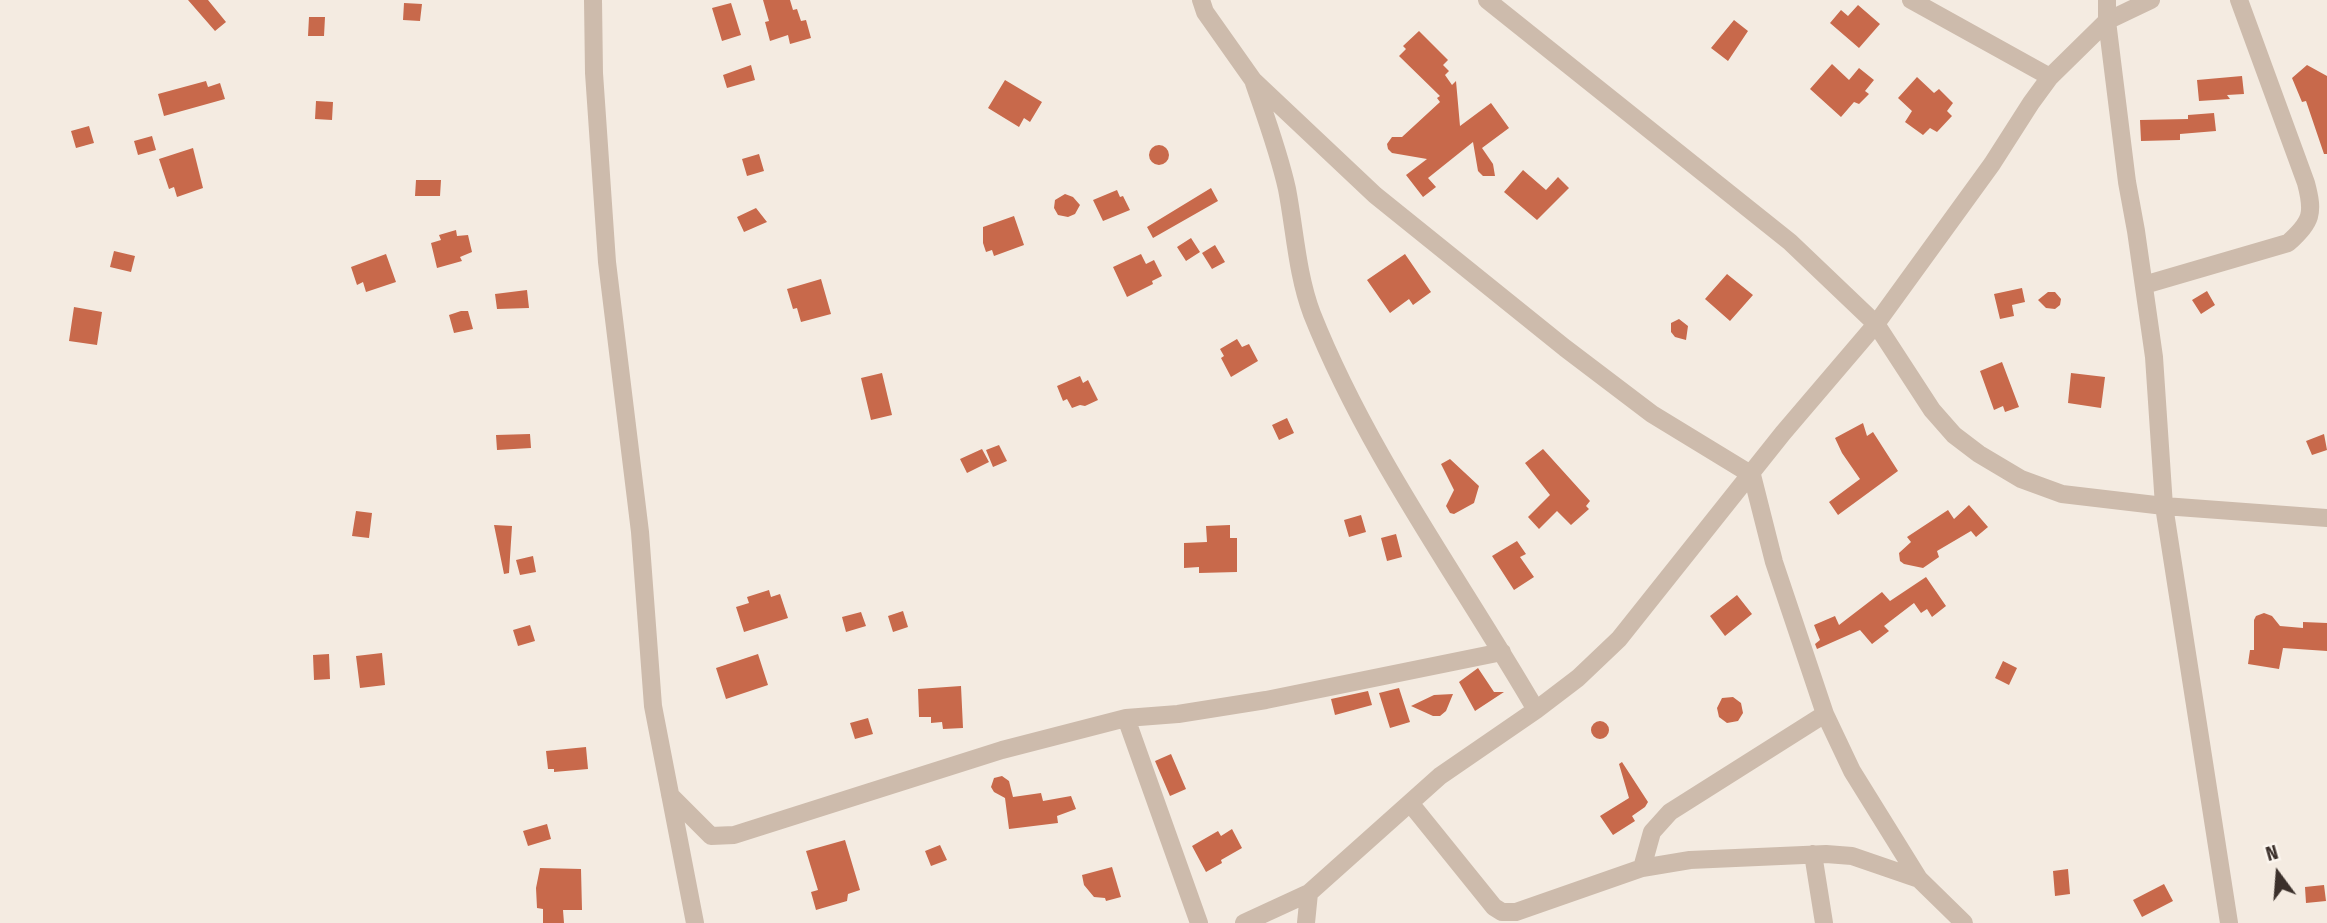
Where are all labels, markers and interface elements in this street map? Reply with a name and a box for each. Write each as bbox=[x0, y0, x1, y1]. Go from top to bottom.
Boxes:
north arrow bbox=[2243, 839, 2313, 909]
text: N bbox=[2263, 841, 2281, 866]

